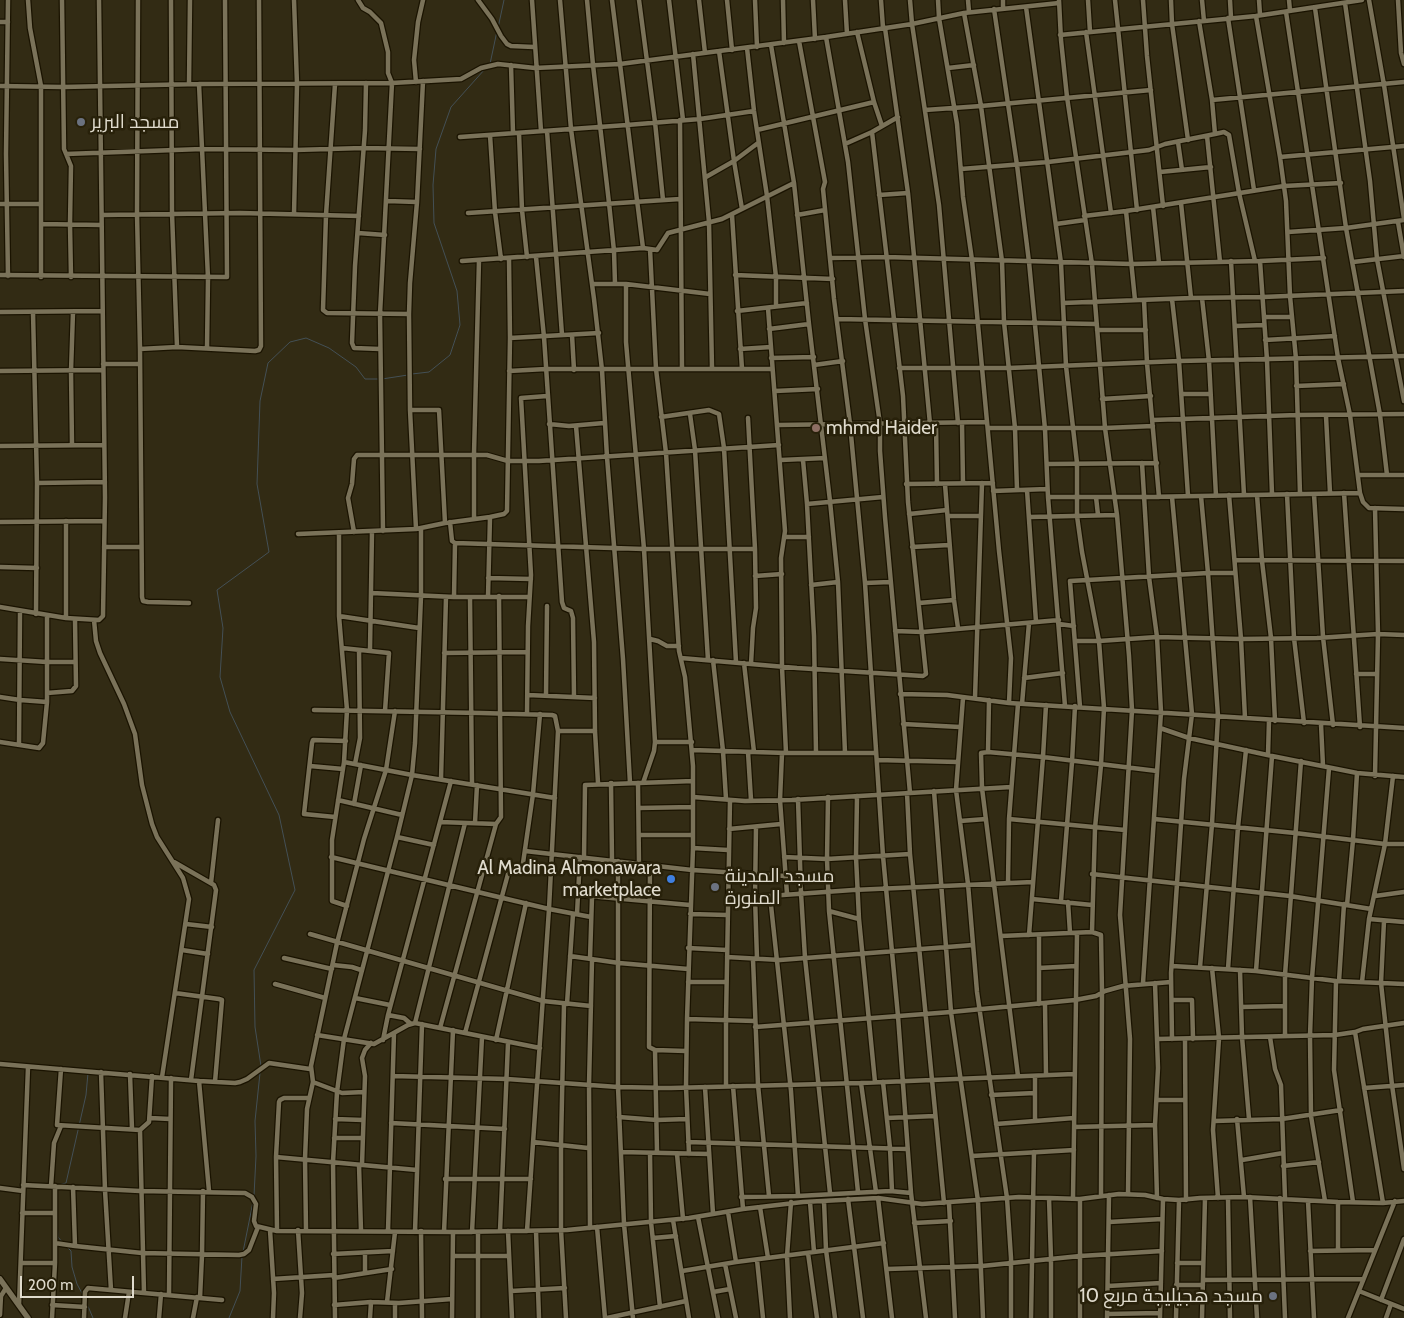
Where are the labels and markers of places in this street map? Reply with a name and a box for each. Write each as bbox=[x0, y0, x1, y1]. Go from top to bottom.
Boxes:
place label: مسجد البرير bbox=[91, 111, 179, 133]
marker: مسجد البرير bbox=[75, 116, 87, 128]
place label: mhmd Haider bbox=[826, 417, 937, 439]
marker: mhmd Haider bbox=[810, 422, 822, 434]
place label: Al Madina Almonawara marketplace bbox=[477, 857, 661, 901]
place label: مسجد المدينة المنورة bbox=[725, 865, 834, 909]
marker: Al Madina Almonawara marketplace bbox=[665, 873, 677, 885]
marker: مسجد المدينة المنورة bbox=[709, 881, 721, 893]
place label: مسجد هجيليجة مربع 10 bbox=[1080, 1285, 1263, 1307]
marker: مسجد هجيليجة مربع 10 bbox=[1267, 1290, 1279, 1302]

